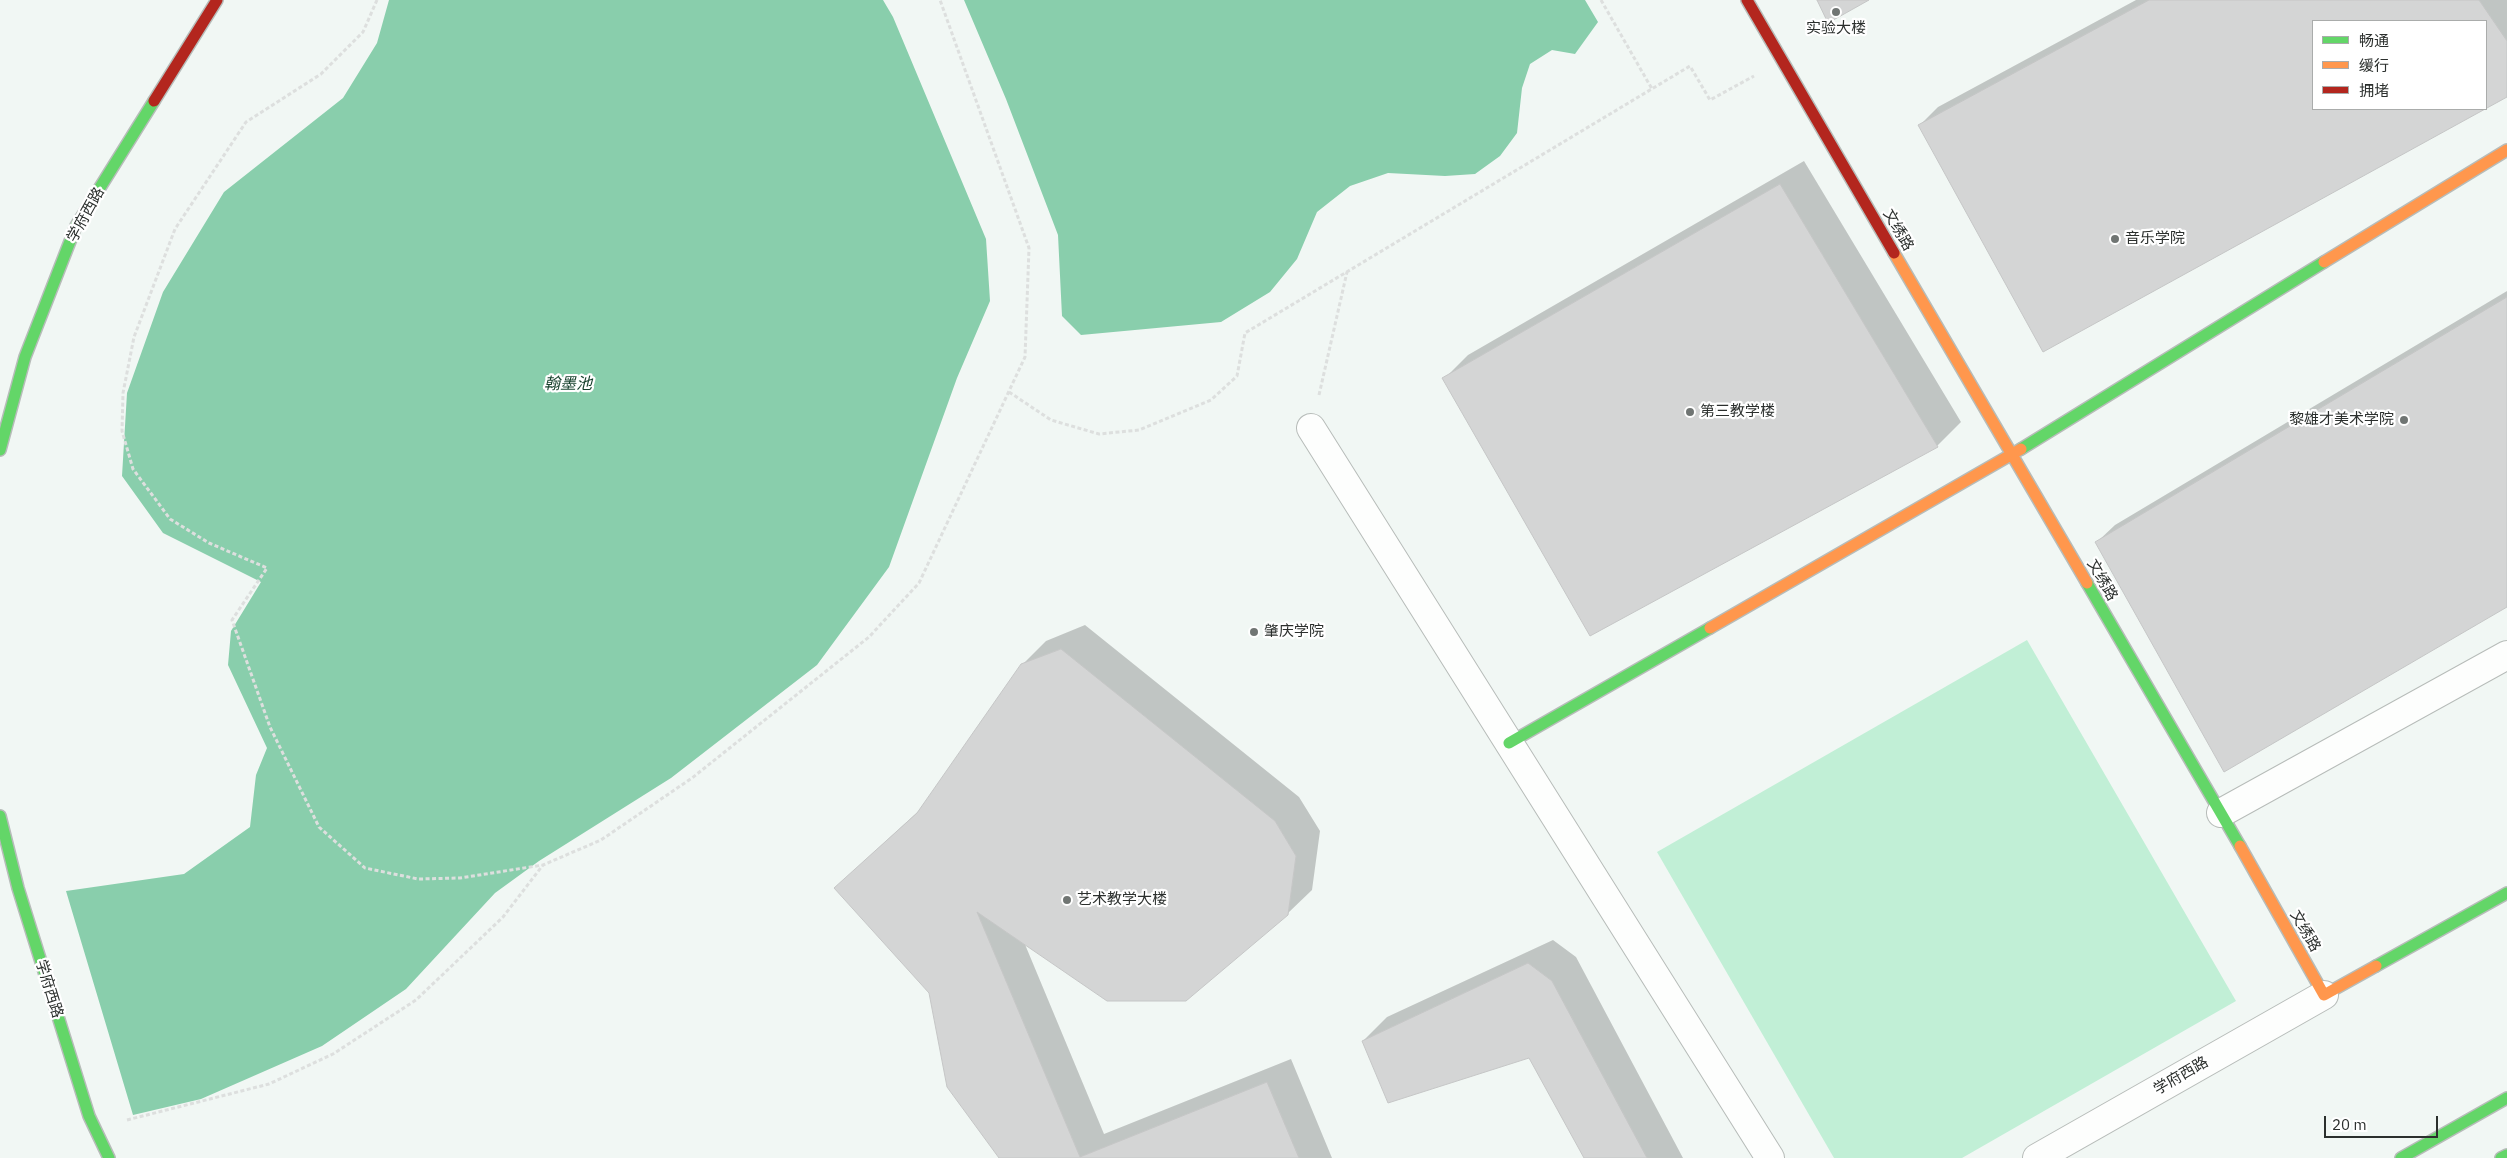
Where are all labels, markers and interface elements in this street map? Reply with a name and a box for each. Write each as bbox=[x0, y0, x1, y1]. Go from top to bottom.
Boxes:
marker: 实验大楼 bbox=[1830, 6, 1842, 18]
place label: 实验大楼 bbox=[1806, 20, 1866, 38]
legend bbox=[2312, 20, 2487, 110]
text: 畅通 bbox=[2359, 31, 2389, 50]
text: 缓行 bbox=[2359, 56, 2389, 75]
text: 拥堵 bbox=[2359, 81, 2389, 100]
street label: 学府西路 bbox=[64, 184, 108, 246]
street label: 文绣路 bbox=[1879, 206, 1917, 254]
place label: 音乐学院 bbox=[2125, 230, 2185, 248]
marker: 音乐学院 bbox=[2109, 233, 2121, 245]
water label: 翰墨池 bbox=[544, 374, 592, 394]
place label: 第三教学楼 bbox=[1700, 403, 1775, 421]
marker: 第三教学楼 bbox=[1684, 406, 1696, 418]
place label: 黎雄才美术学院 bbox=[2289, 411, 2394, 429]
marker: 黎雄才美术学院 bbox=[2398, 414, 2410, 426]
street label: 文绣路 bbox=[2083, 556, 2121, 604]
place label: 肇庆学院 bbox=[1264, 623, 1324, 641]
marker: 肇庆学院 bbox=[1248, 626, 1260, 638]
place label: 艺术教学大楼 bbox=[1077, 891, 1167, 909]
marker: 艺术教学大楼 bbox=[1061, 894, 1073, 906]
street label: 文绣路 bbox=[2286, 907, 2324, 955]
street label: 学府西路 bbox=[32, 958, 66, 1020]
street label: 学府西路 bbox=[2151, 1053, 2211, 1099]
scale bar bbox=[2327, 1106, 2441, 1138]
text: 20 m bbox=[2332, 1115, 2367, 1134]

